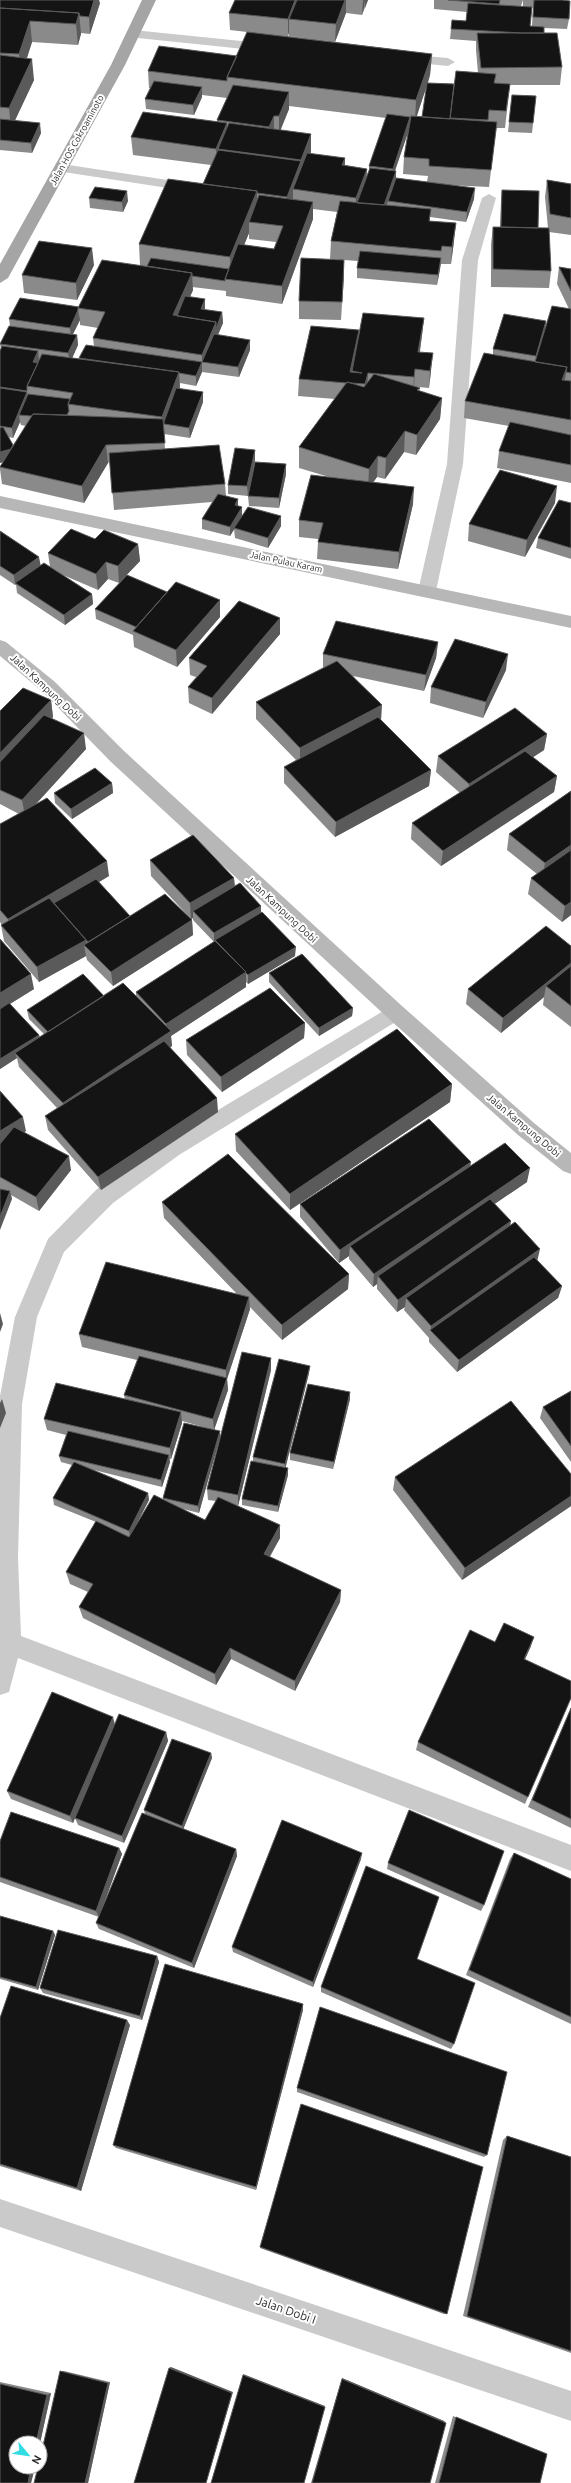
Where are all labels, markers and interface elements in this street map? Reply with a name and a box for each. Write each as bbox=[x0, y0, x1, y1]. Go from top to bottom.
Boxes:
street label: Jalan HOS Cokroaminoto bbox=[48, 93, 106, 187]
street label: Jalan Pulau Karam bbox=[249, 549, 323, 575]
street label: Jalan Kampung Dobi bbox=[8, 652, 83, 723]
street label: Jalan Kampung Dobi bbox=[244, 874, 319, 945]
street label: Jalan Kampung Dobi bbox=[485, 1092, 563, 1159]
street label: Jalan Dobi I bbox=[255, 2293, 318, 2326]
north arrow bbox=[8, 2435, 48, 2475]
text: N bbox=[30, 2453, 44, 2466]

